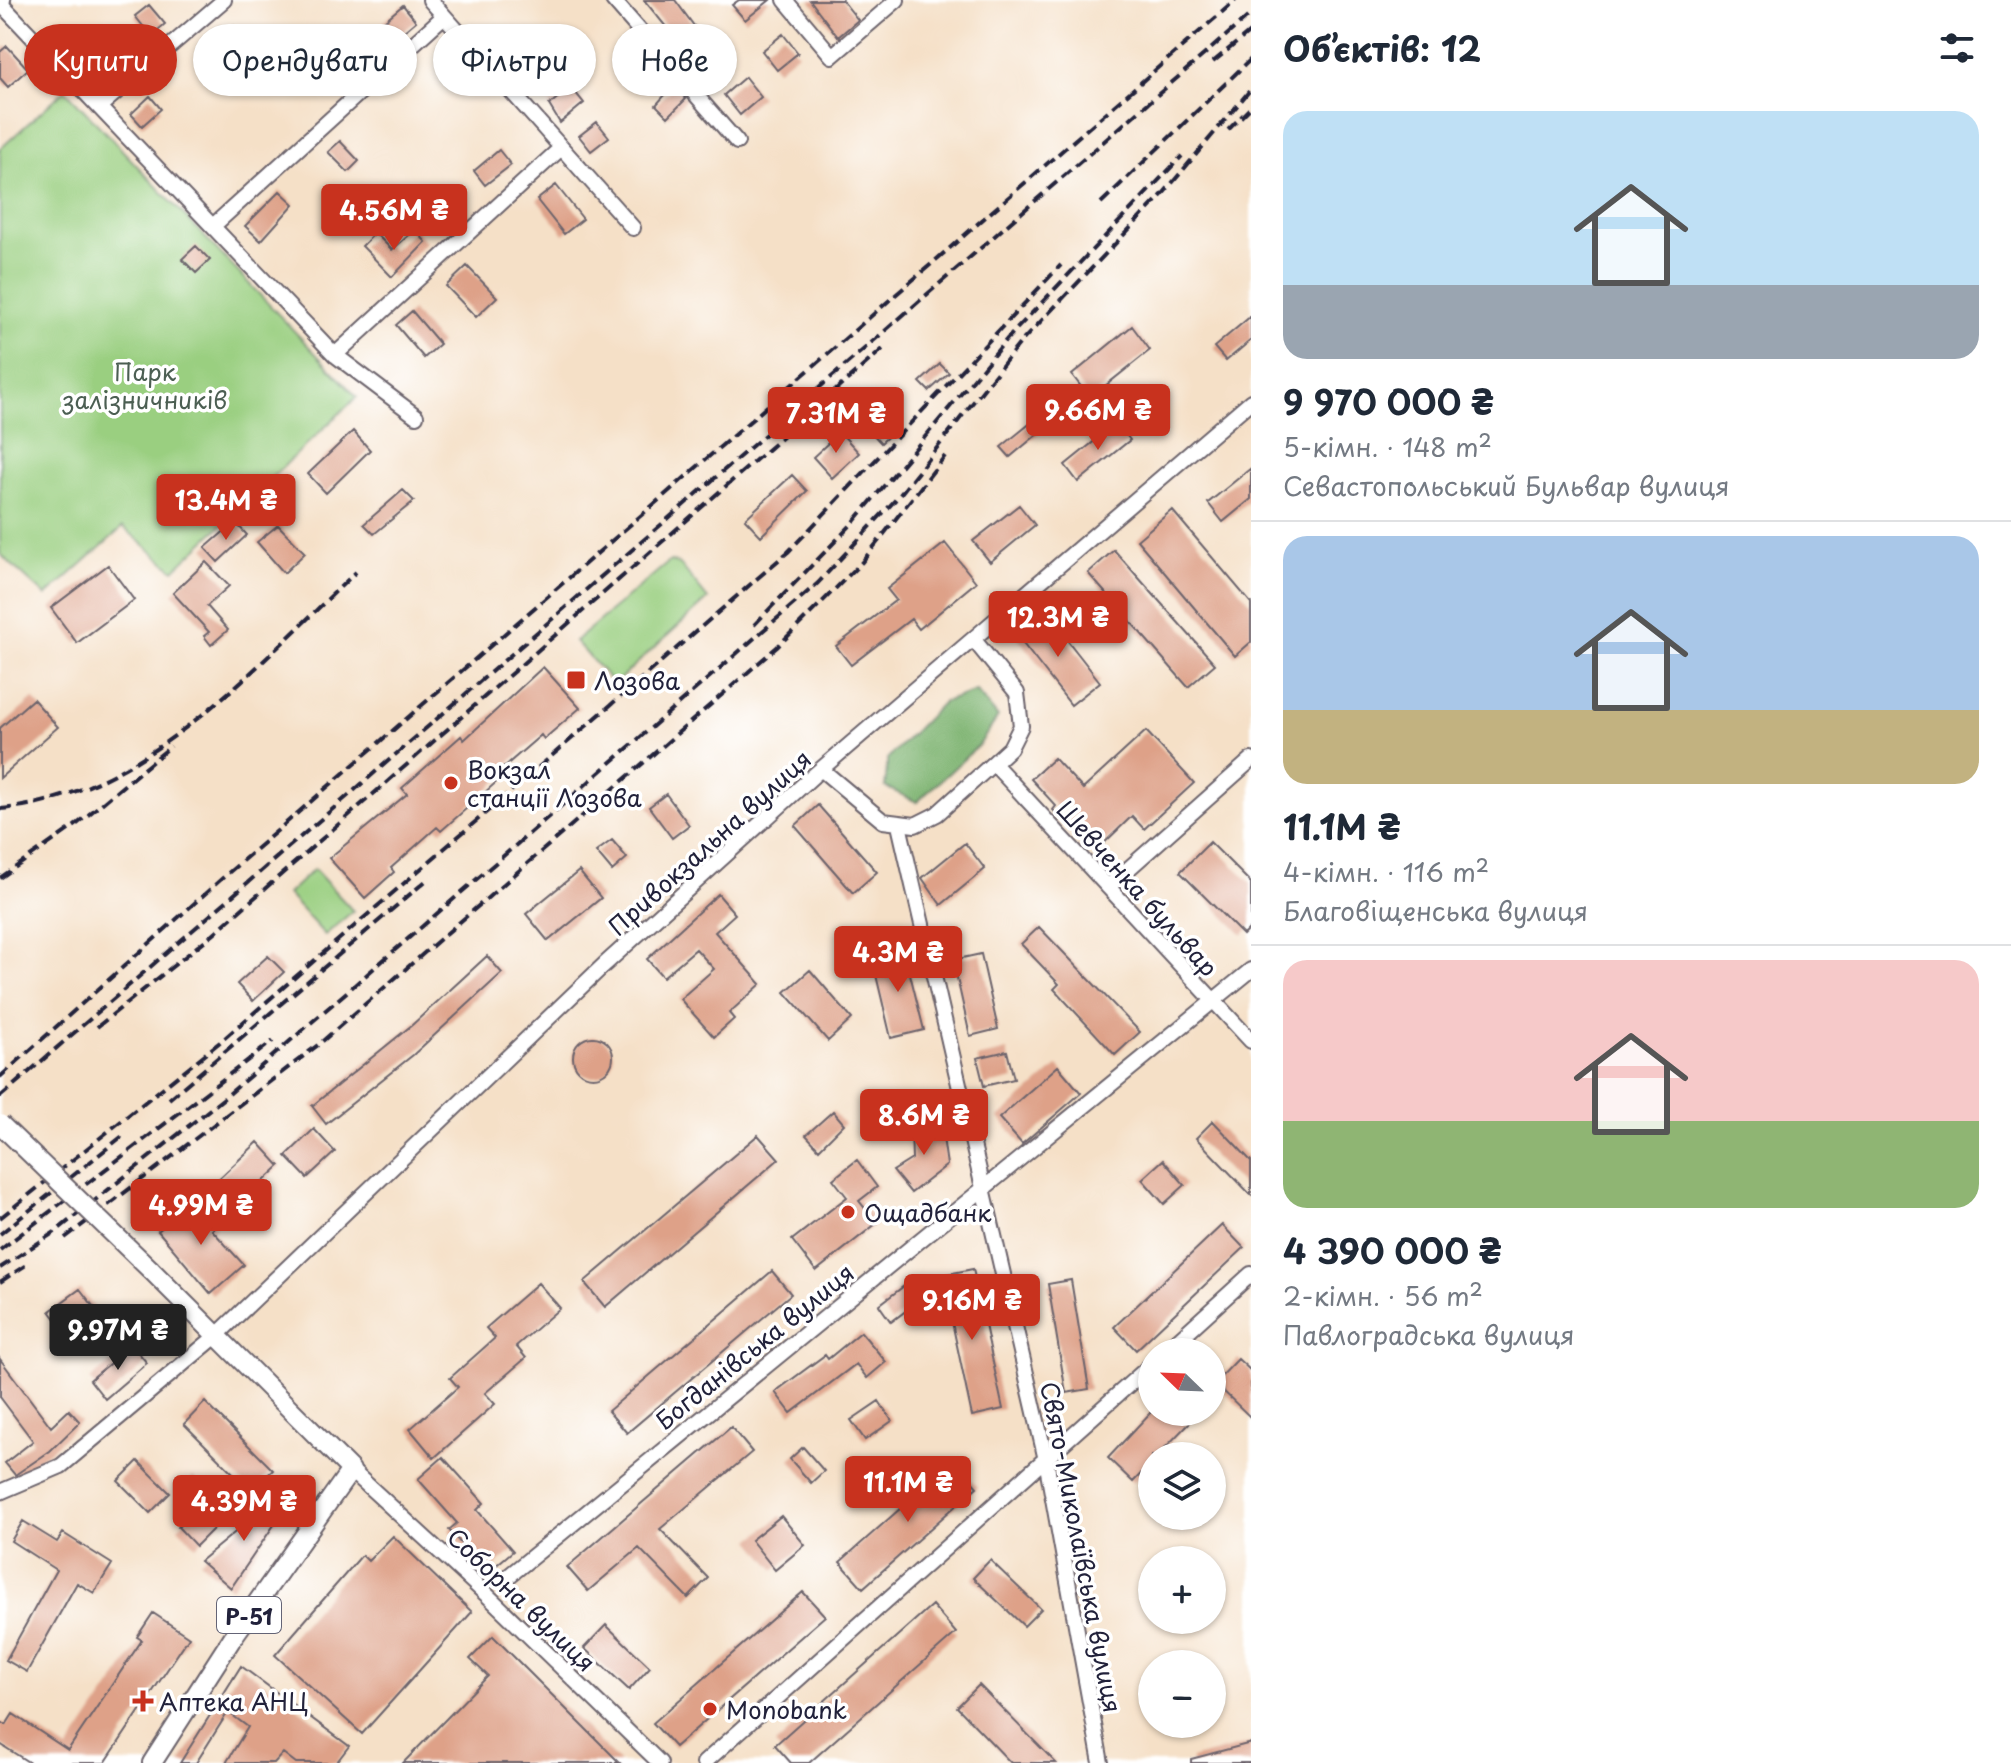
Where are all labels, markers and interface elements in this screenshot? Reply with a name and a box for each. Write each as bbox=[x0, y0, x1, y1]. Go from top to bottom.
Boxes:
text: Об’єктів: 12 bbox=[1283, 22, 1481, 74]
chip: Купити bbox=[24, 24, 177, 96]
chip: Орендувати bbox=[193, 24, 417, 96]
chip: Фільтри bbox=[433, 24, 596, 96]
chip: Нове bbox=[612, 24, 737, 96]
icon: filters bbox=[1935, 26, 1979, 70]
icon: home bbox=[1559, 163, 1703, 307]
pin: 4.56M ₴ bbox=[320, 184, 468, 252]
text: 4.56M ₴ bbox=[339, 190, 449, 229]
park label: Парк залізничників bbox=[62, 353, 227, 417]
text: 9 970 000 ₴ bbox=[1283, 375, 1494, 427]
pin: 9.66M ₴ bbox=[1024, 384, 1172, 452]
pin: 7.31M ₴ bbox=[762, 387, 910, 455]
text: 9.66M ₴ bbox=[1044, 390, 1152, 429]
text: 7.31M ₴ bbox=[786, 393, 886, 432]
text: 5-кімн. · 148 m² bbox=[1283, 427, 1492, 466]
text: Севастопольський Бульвар вулиця bbox=[1283, 466, 1730, 505]
pin: 13.4M ₴ bbox=[152, 474, 300, 542]
text: 13.4M ₴ bbox=[175, 480, 277, 519]
icon: home bbox=[1559, 588, 1703, 732]
pin: 12.3M ₴ bbox=[984, 591, 1132, 659]
text: 12.3M ₴ bbox=[1007, 597, 1109, 636]
place label: Лозова bbox=[594, 662, 680, 698]
marker: Лозова bbox=[565, 669, 587, 691]
street label: Привокзальна вулиця bbox=[599, 741, 819, 943]
place label: Вокзал станції Лозова bbox=[467, 751, 642, 815]
marker: Вокзал станції Лозова bbox=[442, 774, 460, 792]
street label: Шевченка бульвар bbox=[1049, 792, 1227, 984]
text: 11.1M ₴ bbox=[1283, 800, 1401, 852]
text: 4-кімн. · 116 m² bbox=[1283, 852, 1489, 891]
text: Благовіщенська вулиця bbox=[1283, 891, 1588, 930]
pin: 4.3M ₴ bbox=[833, 926, 963, 994]
text: 4.3M ₴ bbox=[852, 932, 944, 971]
icon: home bbox=[1559, 1012, 1703, 1156]
pin: 8.6M ₴ bbox=[859, 1089, 989, 1157]
text: 8.6M ₴ bbox=[878, 1095, 970, 1134]
pin: 4.99M ₴ bbox=[127, 1179, 275, 1247]
text: 4.99M ₴ bbox=[149, 1185, 253, 1224]
place label: Ощадбанк bbox=[864, 1194, 992, 1230]
marker: Ощадбанк bbox=[839, 1203, 857, 1221]
text: 4 390 000 ₴ bbox=[1283, 1224, 1502, 1276]
street label: Богданівська вулиця bbox=[647, 1254, 861, 1438]
pin: 9.16M ₴ bbox=[898, 1274, 1046, 1342]
text: 2-кімн. · 56 m² bbox=[1283, 1276, 1483, 1315]
text: 9.16M ₴ bbox=[922, 1280, 1022, 1319]
pin: 9.97M ₴ bbox=[44, 1304, 192, 1372]
text: 9.97M ₴ bbox=[67, 1310, 169, 1349]
text: Павлоградська вулиця bbox=[1283, 1315, 1575, 1354]
north arrow bbox=[1138, 1338, 1226, 1426]
map controls bbox=[1138, 1338, 1226, 1738]
street label: Свято-Миколаївська вулиця bbox=[1032, 1378, 1132, 1716]
button: layers bbox=[1138, 1442, 1226, 1530]
pin: 11.1M ₴ bbox=[834, 1456, 982, 1524]
text: 11.1M ₴ bbox=[863, 1462, 953, 1501]
pin: 4.39M ₴ bbox=[170, 1475, 318, 1543]
text: 4.39M ₴ bbox=[191, 1481, 297, 1520]
street label: Соборна вулиця bbox=[440, 1519, 604, 1679]
button: + bbox=[1138, 1546, 1226, 1634]
road number: Р-51 bbox=[217, 1597, 281, 1633]
button: − bbox=[1138, 1650, 1226, 1738]
place label: Аптека АНЦ bbox=[159, 1683, 308, 1719]
place label: Monobank bbox=[726, 1691, 847, 1727]
marker: Аптека АНЦ bbox=[134, 1692, 152, 1710]
marker: Monobank bbox=[701, 1700, 719, 1718]

